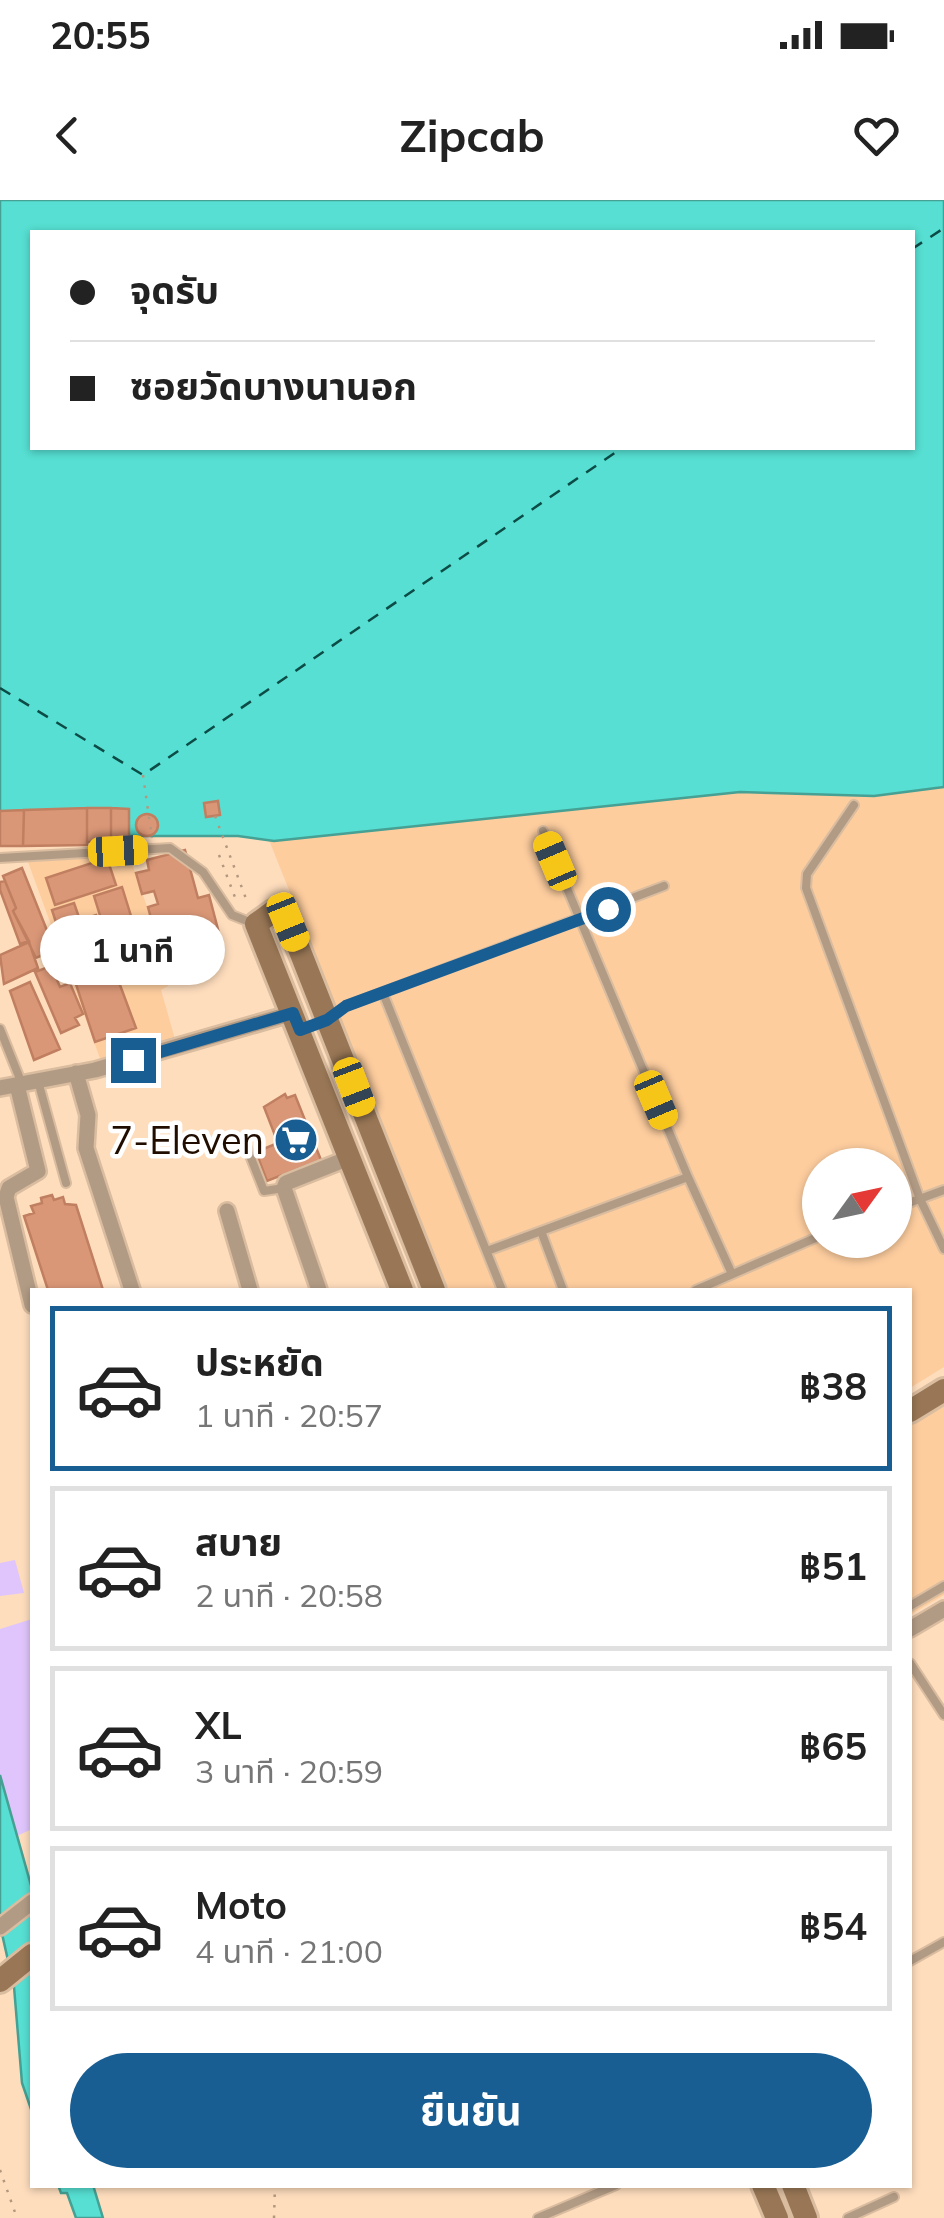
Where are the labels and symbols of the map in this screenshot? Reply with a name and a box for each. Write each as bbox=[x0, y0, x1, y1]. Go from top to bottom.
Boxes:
car bbox=[529, 828, 581, 894]
car bbox=[87, 834, 149, 868]
route start bbox=[586, 887, 631, 932]
car bbox=[263, 889, 313, 955]
callout: 1 นาที bbox=[41, 915, 226, 985]
route end bbox=[111, 1038, 156, 1083]
car bbox=[329, 1054, 379, 1120]
car bbox=[630, 1067, 682, 1133]
place label: 7-Eleven bbox=[110, 1116, 264, 1164]
supermarket icon: 7-Eleven bbox=[273, 1117, 319, 1163]
north arrow bbox=[802, 1148, 912, 1258]

